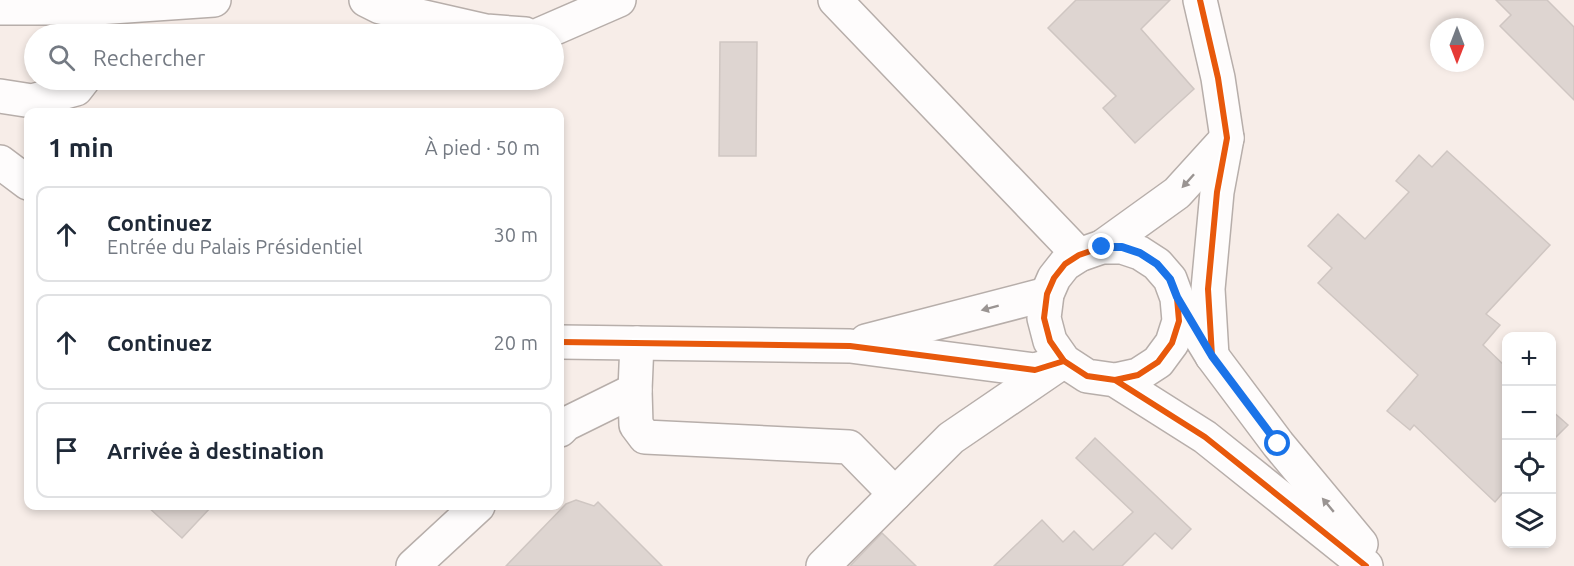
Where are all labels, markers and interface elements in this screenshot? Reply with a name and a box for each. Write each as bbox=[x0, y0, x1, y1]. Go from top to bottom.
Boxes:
north arrow bbox=[1430, 18, 1484, 72]
search box bbox=[24, 24, 564, 90]
icon: search bbox=[45, 41, 78, 74]
text: Rechercher bbox=[93, 45, 205, 70]
text: 1 min bbox=[48, 133, 114, 162]
text: À pied · 50 m bbox=[425, 136, 540, 159]
one-way arrow bbox=[1182, 173, 1195, 188]
text: Continuez bbox=[107, 210, 212, 235]
icon: ahead bbox=[50, 218, 83, 251]
text: 30 m bbox=[494, 223, 538, 246]
route end bbox=[1088, 233, 1114, 259]
text: Entrée du Palais Présidentiel bbox=[107, 235, 362, 258]
one-way arrow bbox=[981, 304, 999, 314]
icon: ahead bbox=[50, 326, 83, 359]
text: Continuez bbox=[107, 330, 212, 355]
text: 20 m bbox=[494, 331, 538, 354]
map controls bbox=[1502, 332, 1556, 548]
button: + bbox=[1502, 332, 1556, 386]
button: − bbox=[1502, 386, 1556, 440]
route start bbox=[1264, 430, 1290, 456]
icon: arrive bbox=[50, 434, 83, 467]
text: Arrivée à destination bbox=[107, 438, 324, 463]
button: locate bbox=[1502, 440, 1556, 494]
button: layers bbox=[1502, 494, 1556, 548]
one-way arrow bbox=[1322, 497, 1335, 513]

